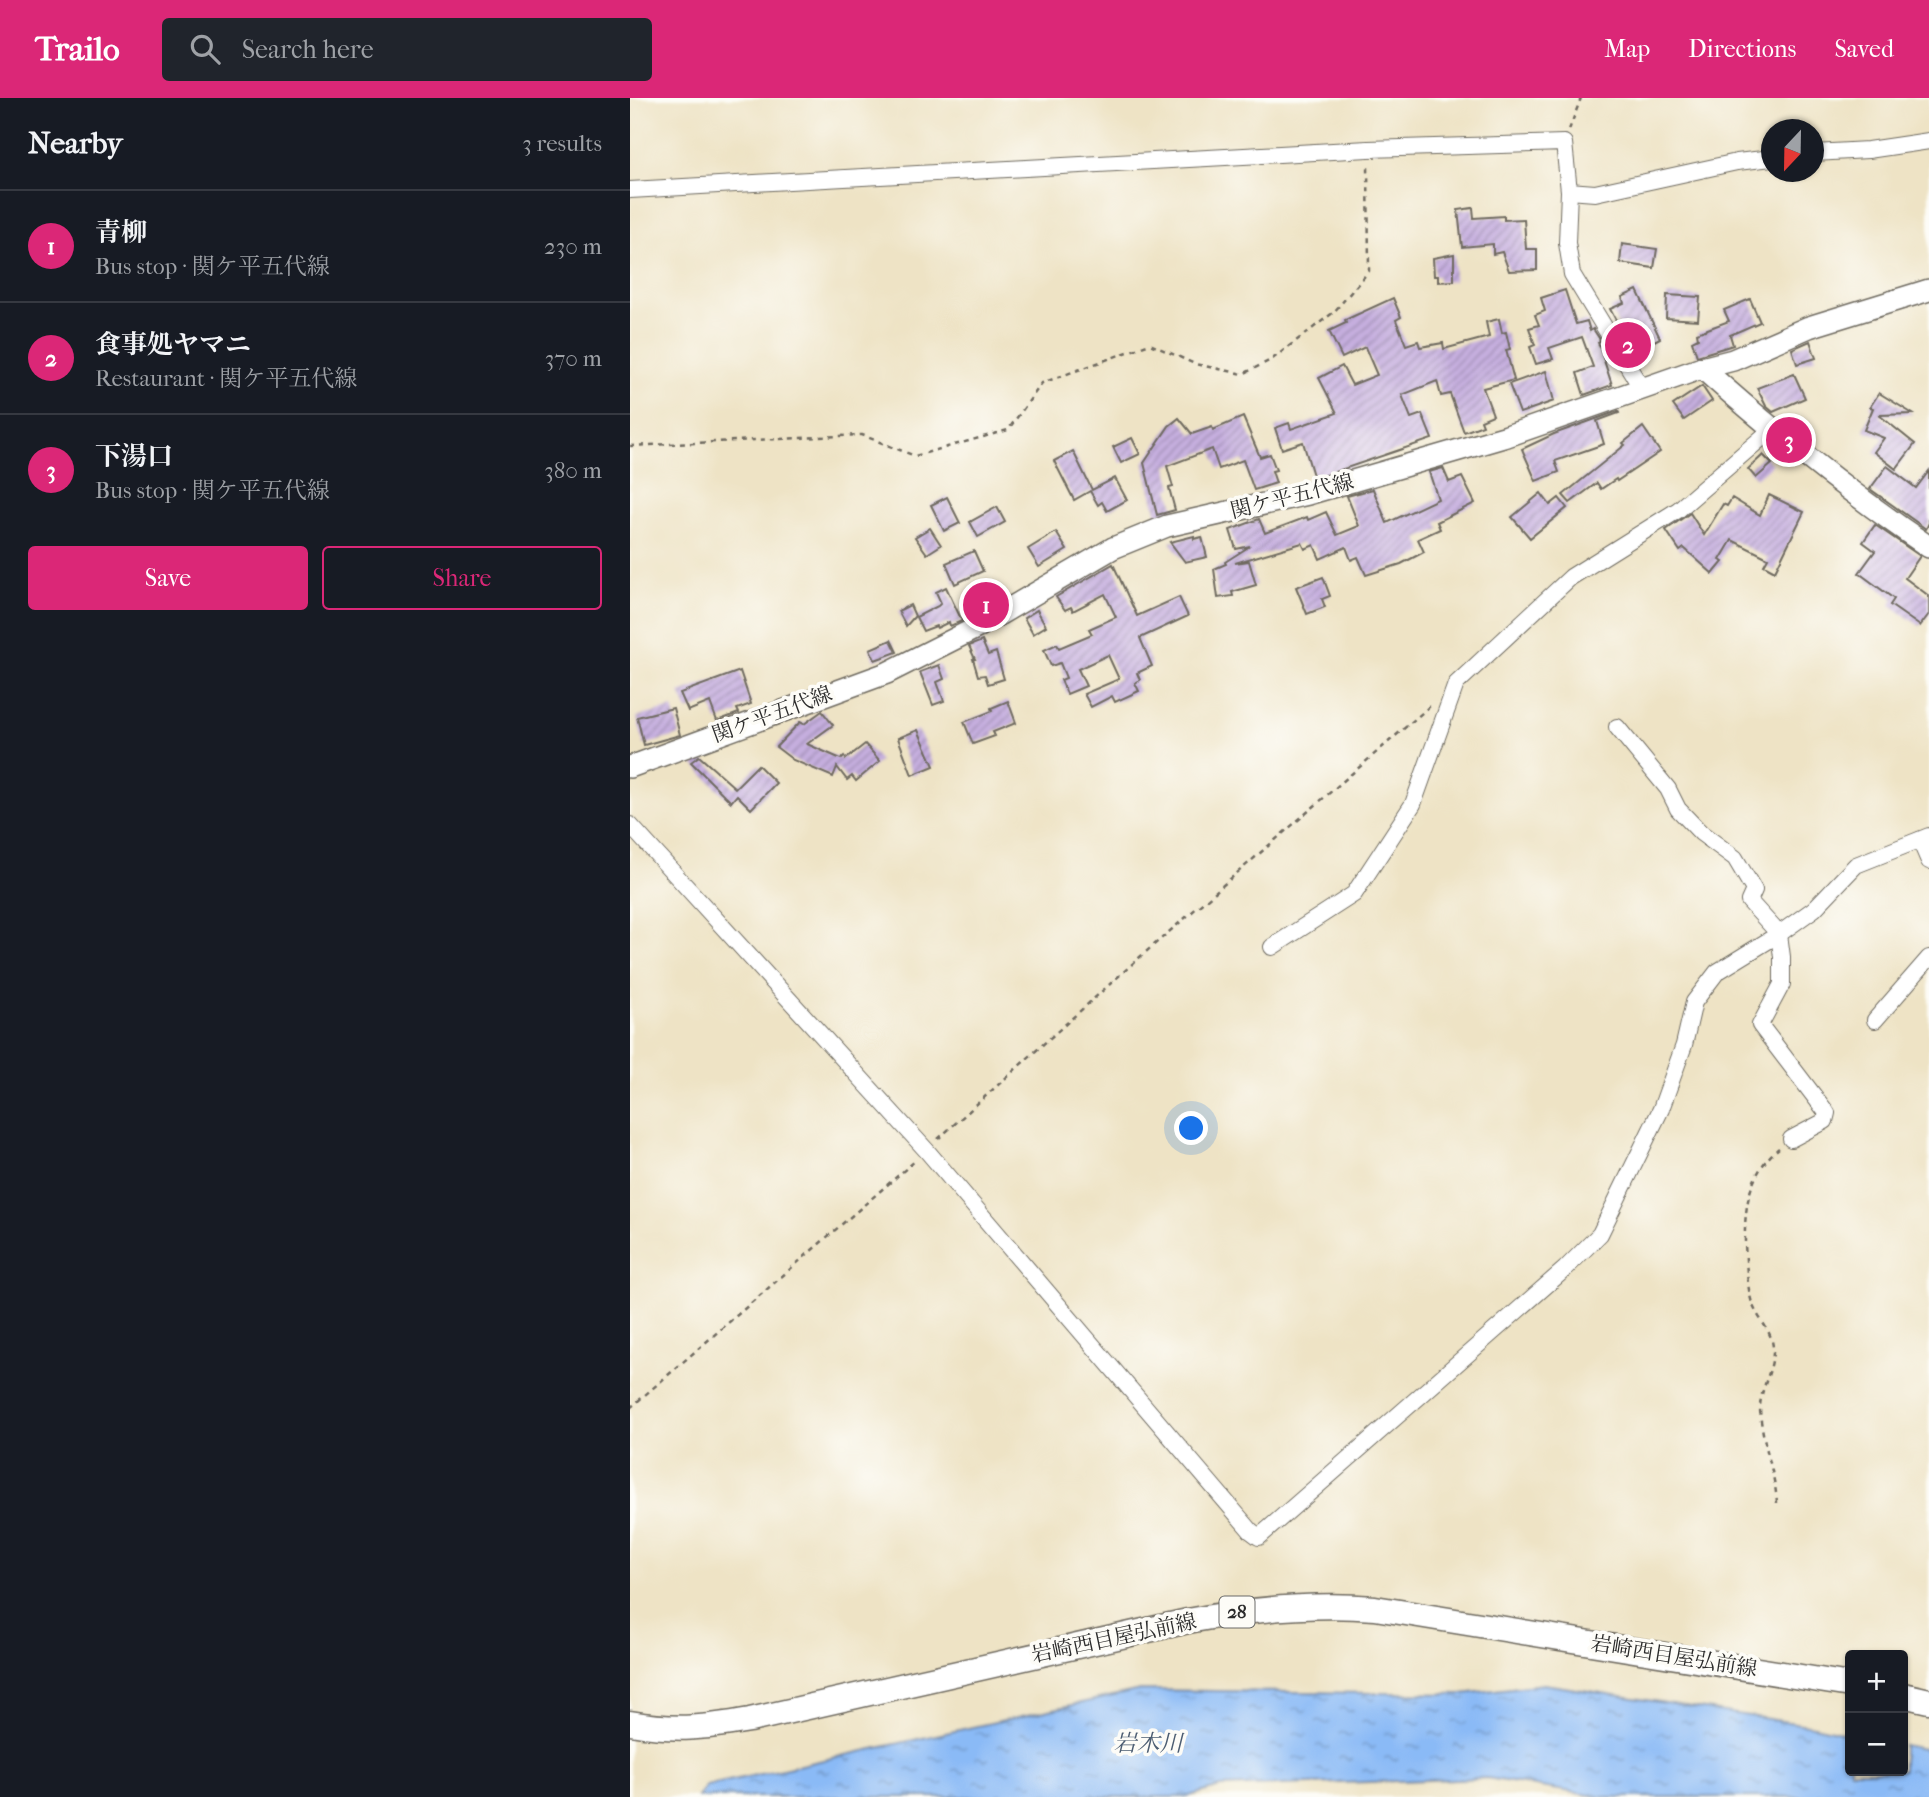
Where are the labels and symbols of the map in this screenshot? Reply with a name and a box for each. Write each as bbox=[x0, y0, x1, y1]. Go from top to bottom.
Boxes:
north arrow bbox=[1761, 119, 1824, 182]
pin: 2 bbox=[1605, 319, 1651, 371]
pin: 3 bbox=[1766, 414, 1812, 466]
street label: 関ケ平五代線 bbox=[1228, 469, 1356, 523]
pin: 1 bbox=[963, 579, 1009, 631]
street label: 関ケ平五代線 bbox=[709, 681, 835, 747]
your location bbox=[1174, 1111, 1208, 1145]
road number: 28 bbox=[1220, 1596, 1254, 1628]
street label: 岩崎西目屋弘前線 bbox=[1029, 1609, 1199, 1667]
street label: 岩崎西目屋弘前線 bbox=[1589, 1631, 1759, 1681]
water label: 岩木川 bbox=[1114, 1730, 1186, 1757]

